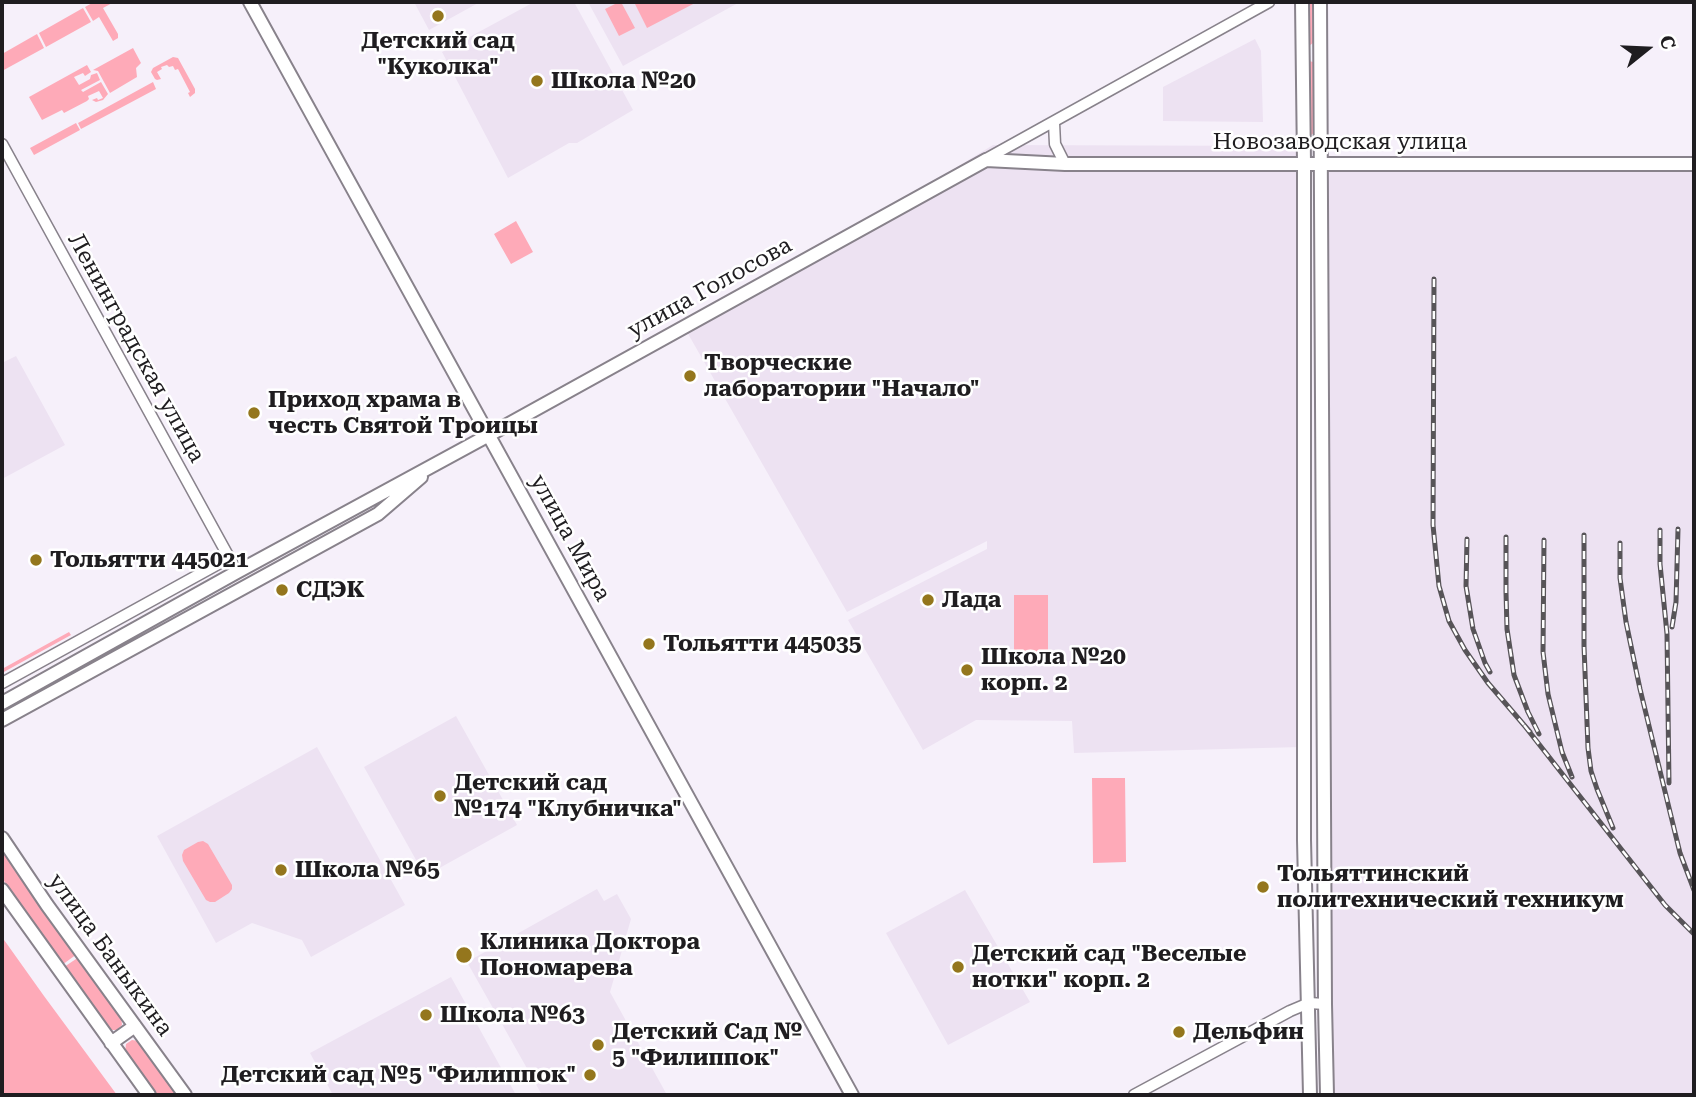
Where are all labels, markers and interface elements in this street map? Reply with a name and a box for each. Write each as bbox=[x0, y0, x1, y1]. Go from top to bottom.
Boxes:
marker: Детский сад "Куколка" bbox=[430, 8, 446, 24]
north arrow bbox=[1612, 14, 1682, 84]
place label: Детский сад "Куколка" bbox=[361, 27, 515, 81]
text: С bbox=[1654, 32, 1680, 52]
place label: Школа №20 bbox=[551, 67, 696, 95]
marker: Школа №20 bbox=[529, 73, 545, 89]
street label: Новозаводская улица bbox=[1213, 128, 1467, 156]
street label: Ленинградская улица bbox=[61, 229, 211, 467]
street label: улица Голосова bbox=[623, 232, 797, 344]
place label: Творческие лаборатории "Начало" bbox=[704, 349, 980, 403]
marker: Творческие лаборатории "Начало" bbox=[682, 368, 698, 384]
place label: Приход храма в честь Святой Троицы bbox=[268, 386, 538, 440]
marker: Приход храма в честь Святой Троицы bbox=[246, 405, 262, 421]
street label: улица Мира bbox=[524, 470, 616, 606]
place label: Тольятти 445021 bbox=[50, 546, 249, 574]
marker: Тольятти 445021 bbox=[28, 552, 44, 568]
place label: СДЭК bbox=[296, 576, 365, 604]
marker: СДЭК bbox=[274, 582, 290, 598]
place label: Лада bbox=[942, 586, 1001, 614]
marker: Лада bbox=[920, 592, 936, 608]
place label: Тольятти 445035 bbox=[663, 630, 862, 658]
marker: Тольятти 445035 bbox=[641, 636, 657, 652]
place label: Школа №20 корп. 2 bbox=[981, 643, 1126, 697]
marker: Школа №20 корп. 2 bbox=[959, 662, 975, 678]
place label: Детский сад №174 "Клубничка" bbox=[454, 769, 682, 823]
marker: Детский сад №174 "Клубничка" bbox=[432, 788, 448, 804]
place label: Школа №65 bbox=[295, 856, 440, 884]
place label: Тольяттинский политехнический техникум bbox=[1277, 860, 1624, 914]
marker: Школа №65 bbox=[273, 862, 289, 878]
street label: улица Баныкина bbox=[42, 868, 178, 1042]
marker: Тольяттинский политехнический техникум bbox=[1255, 879, 1271, 895]
place label: Клиника Доктора Пономарева bbox=[480, 928, 700, 982]
place label: Детский сад "Веселые нотки" корп. 2 bbox=[972, 940, 1246, 994]
marker: Клиника Доктора Пономарева bbox=[454, 945, 474, 965]
marker: Детский сад "Веселые нотки" корп. 2 bbox=[950, 959, 966, 975]
place label: Школа №63 bbox=[440, 1001, 585, 1029]
marker: Школа №63 bbox=[418, 1007, 434, 1023]
place label: Детский Сад № 5 "Филиппок" bbox=[612, 1018, 803, 1072]
place label: Дельфин bbox=[1193, 1018, 1304, 1046]
marker: Дельфин bbox=[1171, 1024, 1187, 1040]
marker: Детский Сад № 5 "Филиппок" bbox=[590, 1037, 606, 1053]
place label: Детский сад №5 "Филиппок" bbox=[221, 1061, 576, 1089]
marker: Детский сад №5 "Филиппок" bbox=[582, 1067, 598, 1083]

